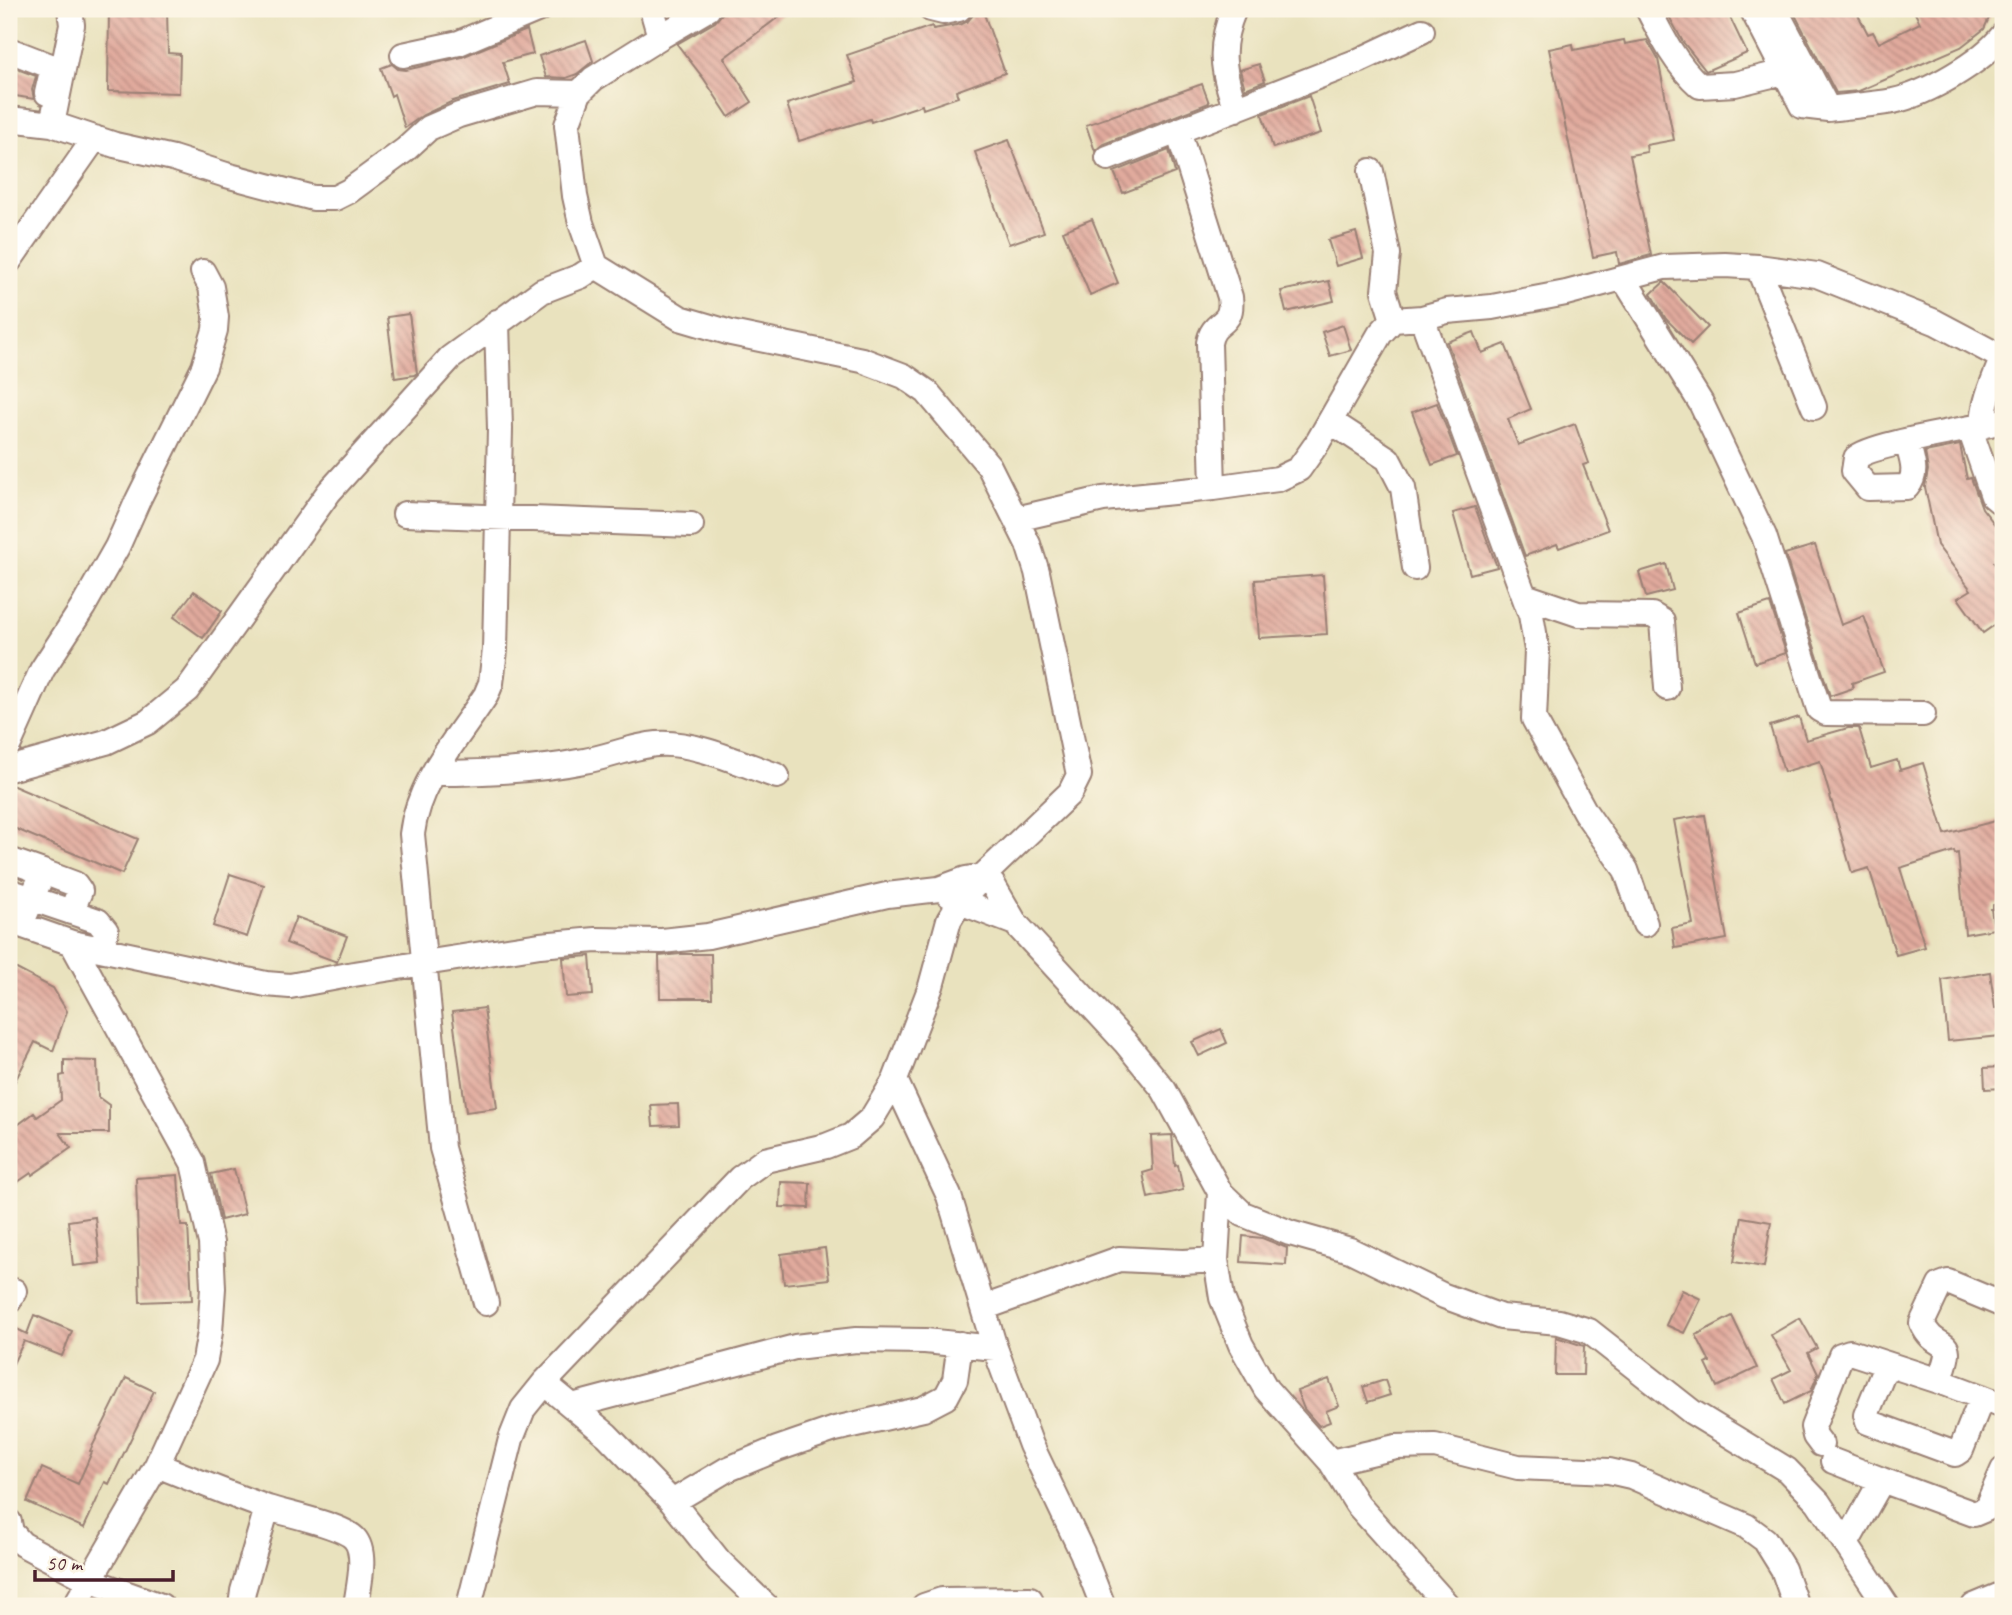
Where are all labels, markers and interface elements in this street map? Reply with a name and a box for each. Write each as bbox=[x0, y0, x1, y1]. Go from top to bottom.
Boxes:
scale bar bbox=[35, 1538, 173, 1582]
text: 50 m bbox=[46, 1550, 84, 1576]

